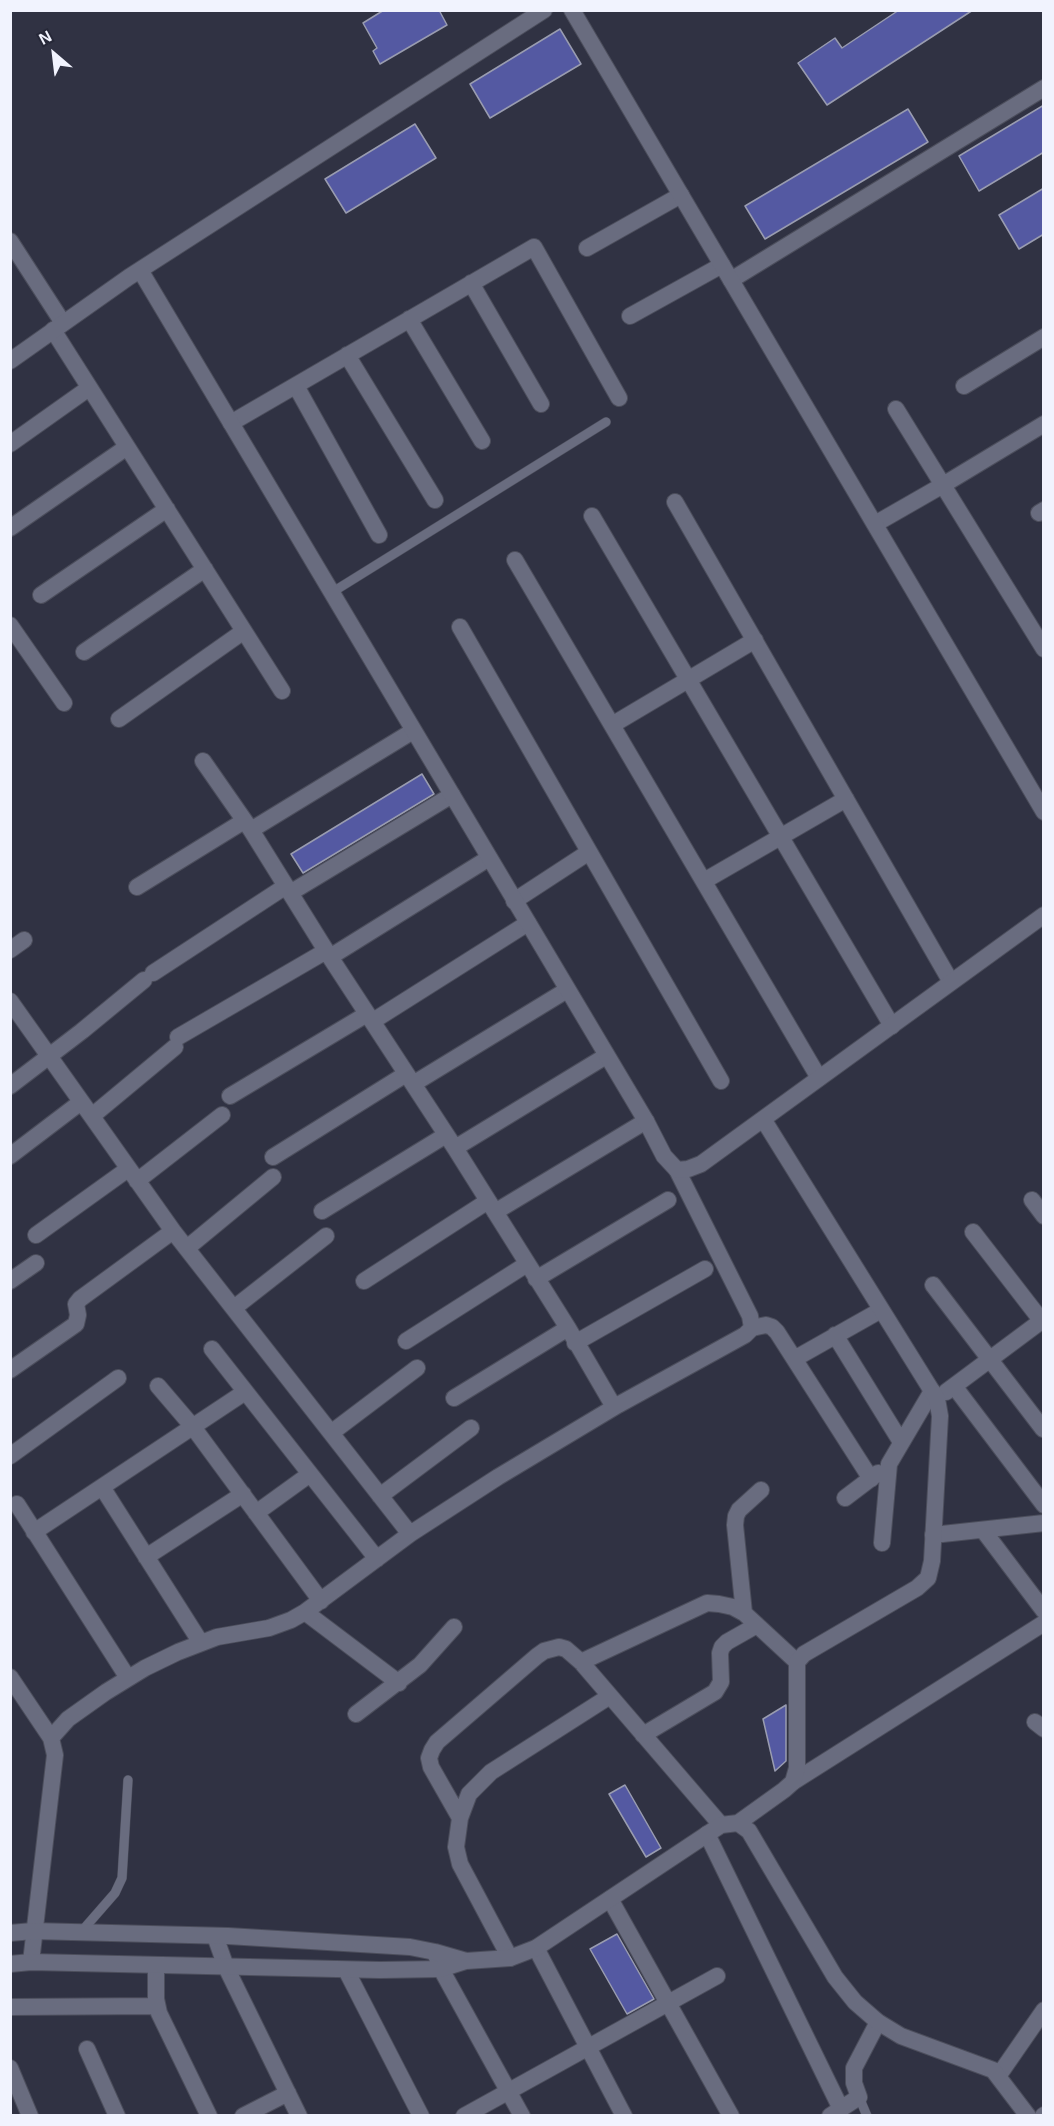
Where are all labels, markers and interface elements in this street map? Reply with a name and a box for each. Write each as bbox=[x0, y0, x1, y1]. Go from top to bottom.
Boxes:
north arrow bbox=[24, 24, 84, 84]
text: N bbox=[36, 27, 54, 48]

